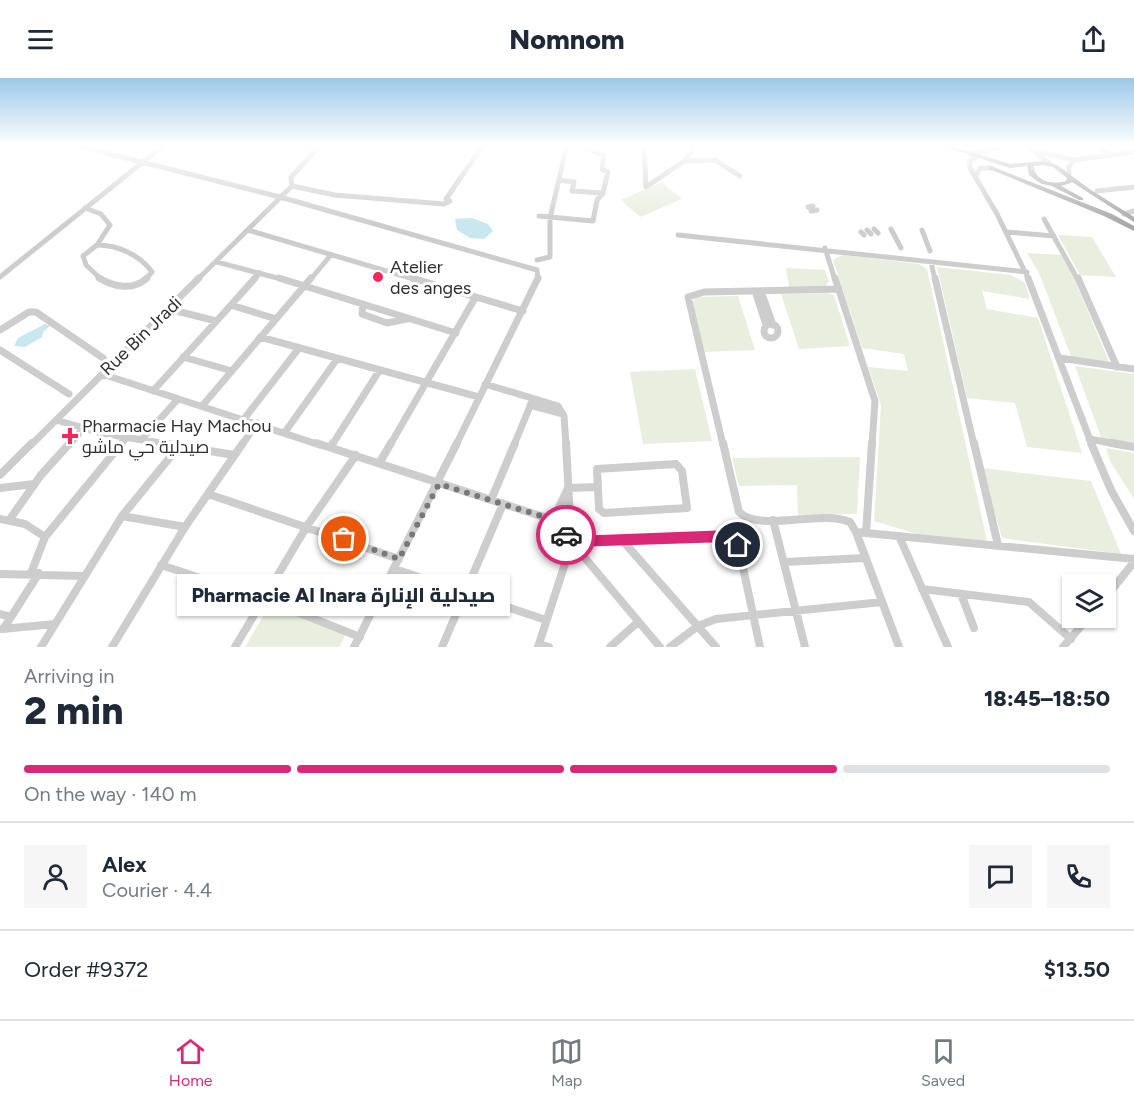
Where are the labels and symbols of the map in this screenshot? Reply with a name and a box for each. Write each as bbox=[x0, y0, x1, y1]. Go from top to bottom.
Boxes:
place label: Atelier des anges bbox=[390, 256, 471, 299]
marker: Atelier des anges bbox=[371, 270, 385, 284]
street label: Rue Bin Jradi bbox=[96, 292, 186, 380]
place label: Pharmacie Hay Machou صيدلية حي ماشو bbox=[82, 415, 272, 461]
marker: Pharmacie Hay Machou صيدلية حي ماشو bbox=[63, 429, 77, 443]
courier bbox=[536, 505, 596, 565]
pin bbox=[318, 513, 369, 564]
pin bbox=[712, 519, 763, 570]
callout: Pharmacie Al Inara صيدلية الإنارة bbox=[178, 575, 511, 617]

